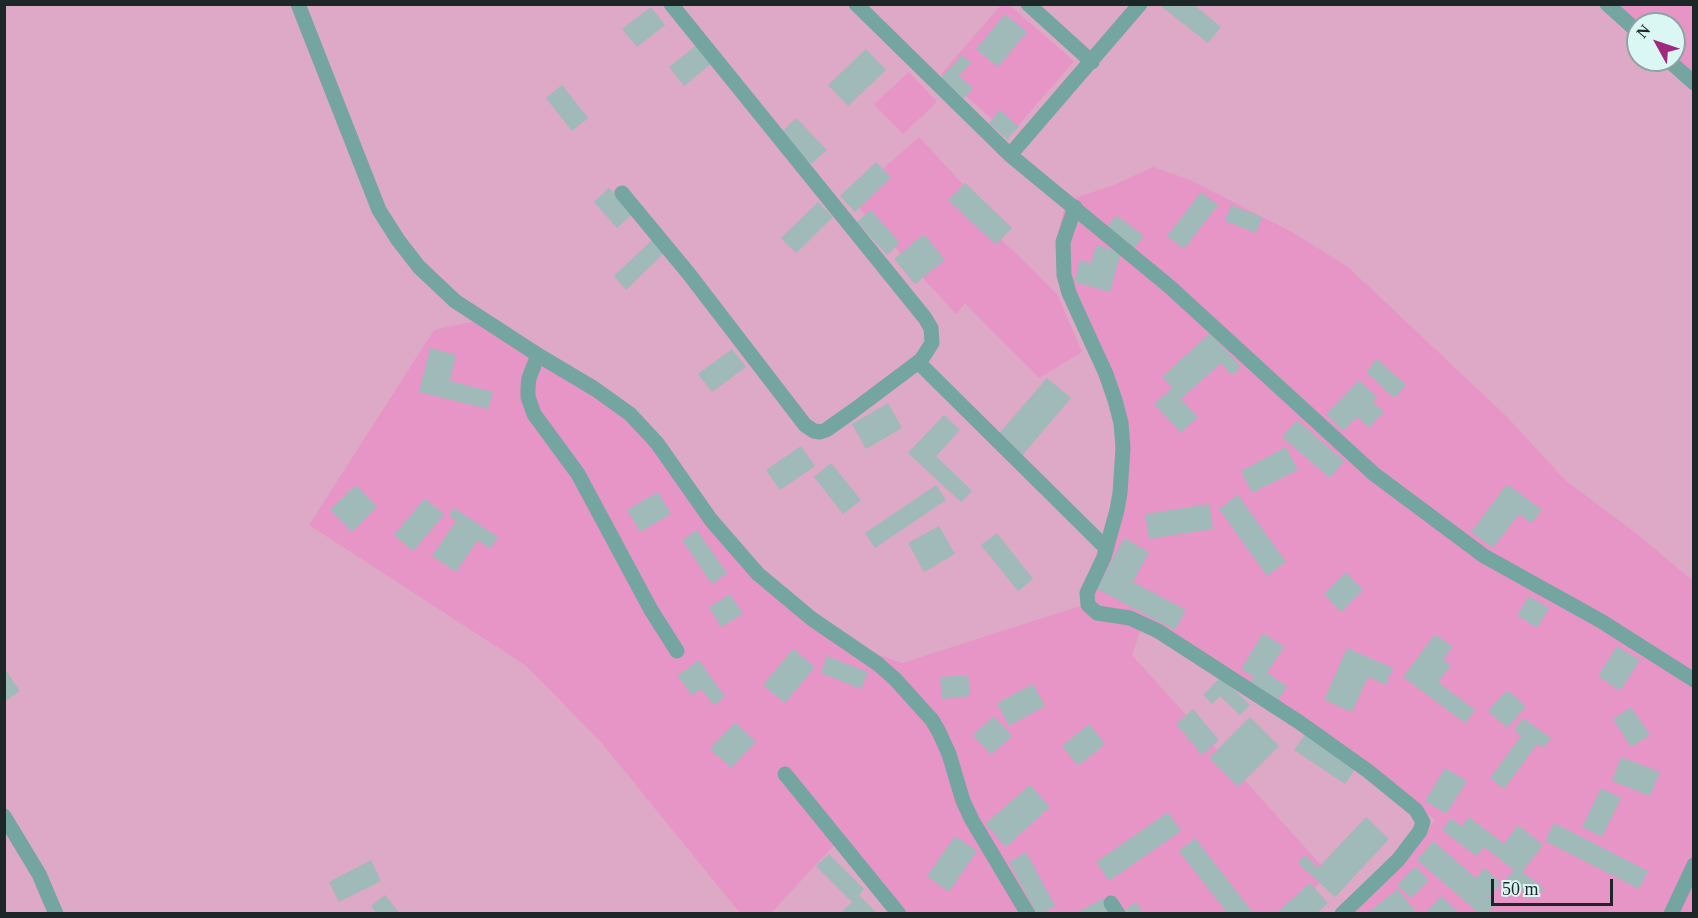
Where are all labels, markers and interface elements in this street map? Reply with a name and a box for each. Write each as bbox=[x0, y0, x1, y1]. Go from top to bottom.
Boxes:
north arrow bbox=[1626, 12, 1686, 72]
text: N bbox=[1633, 22, 1654, 41]
scale bar bbox=[1494, 867, 1616, 905]
text: 50 m bbox=[1502, 879, 1539, 899]

